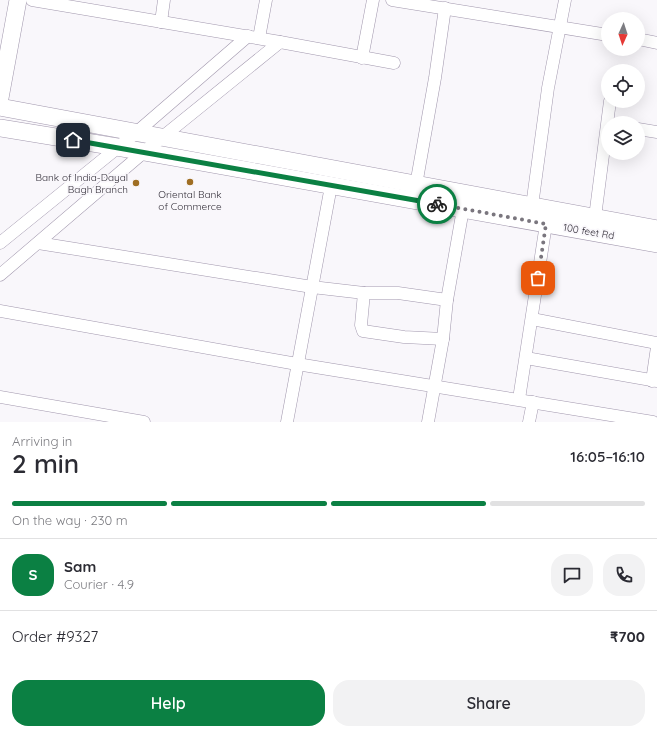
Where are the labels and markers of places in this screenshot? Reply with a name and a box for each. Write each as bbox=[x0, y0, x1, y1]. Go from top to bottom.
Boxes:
pin bbox=[56, 123, 90, 157]
place label: Bank of India-Dayal Bagh Branch bbox=[35, 171, 128, 196]
marker: Oriental Bank of Commerce bbox=[185, 177, 195, 187]
marker: Bank of India-Dayal Bagh Branch bbox=[131, 178, 141, 188]
place label: Oriental Bank of Commerce bbox=[158, 188, 222, 213]
pin bbox=[521, 261, 555, 295]

